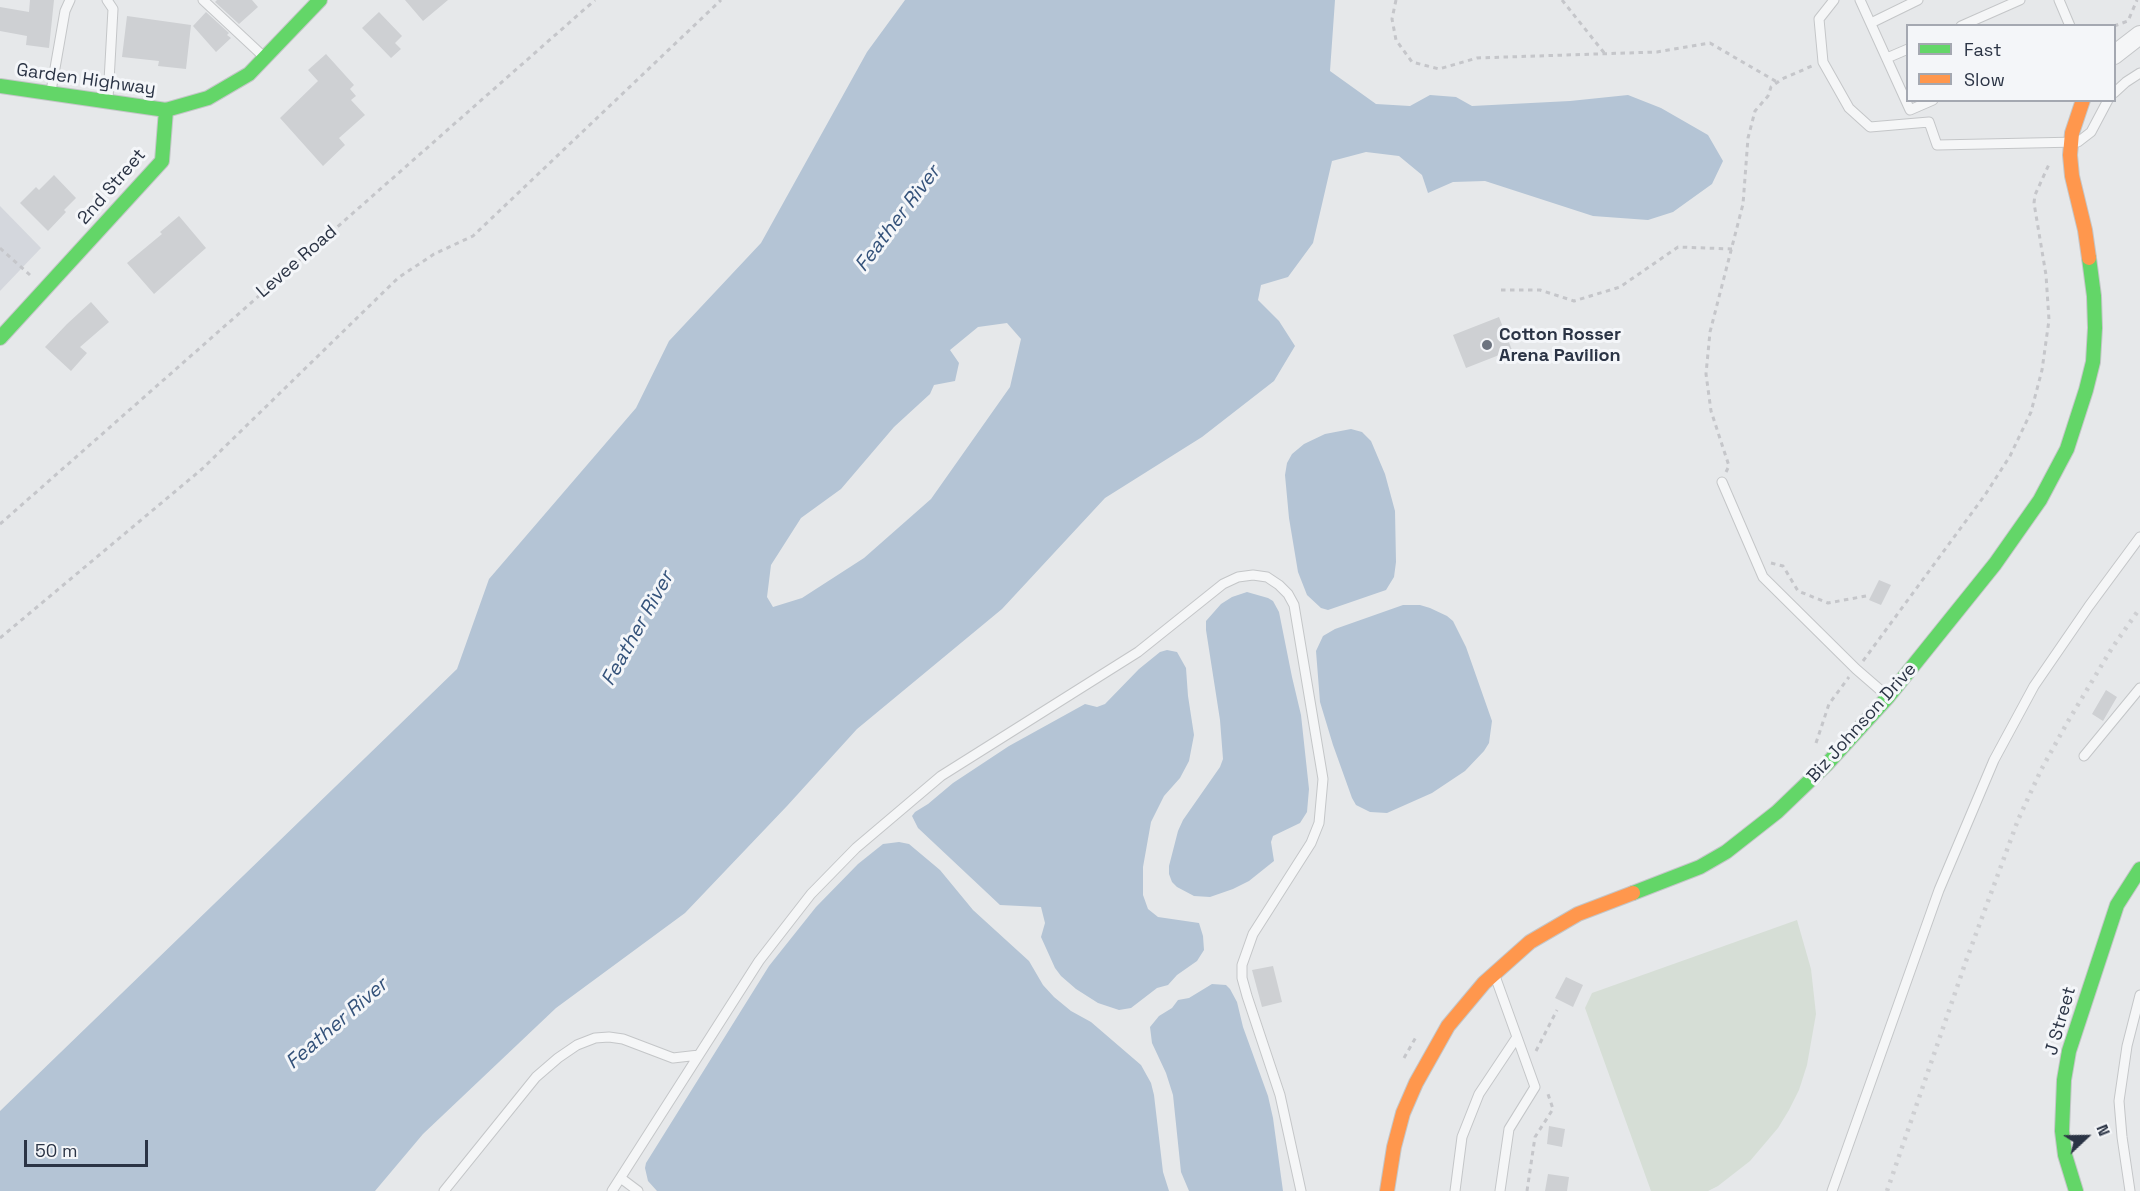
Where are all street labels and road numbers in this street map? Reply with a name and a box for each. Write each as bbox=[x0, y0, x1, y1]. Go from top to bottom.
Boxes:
street label: Garden Highway bbox=[15, 60, 157, 100]
street label: 2nd Street bbox=[73, 145, 151, 229]
street label: Levee Road bbox=[252, 221, 342, 303]
street label: Biz Johnson Drive bbox=[1803, 659, 1921, 787]
street label: J Street bbox=[2041, 984, 2081, 1058]

